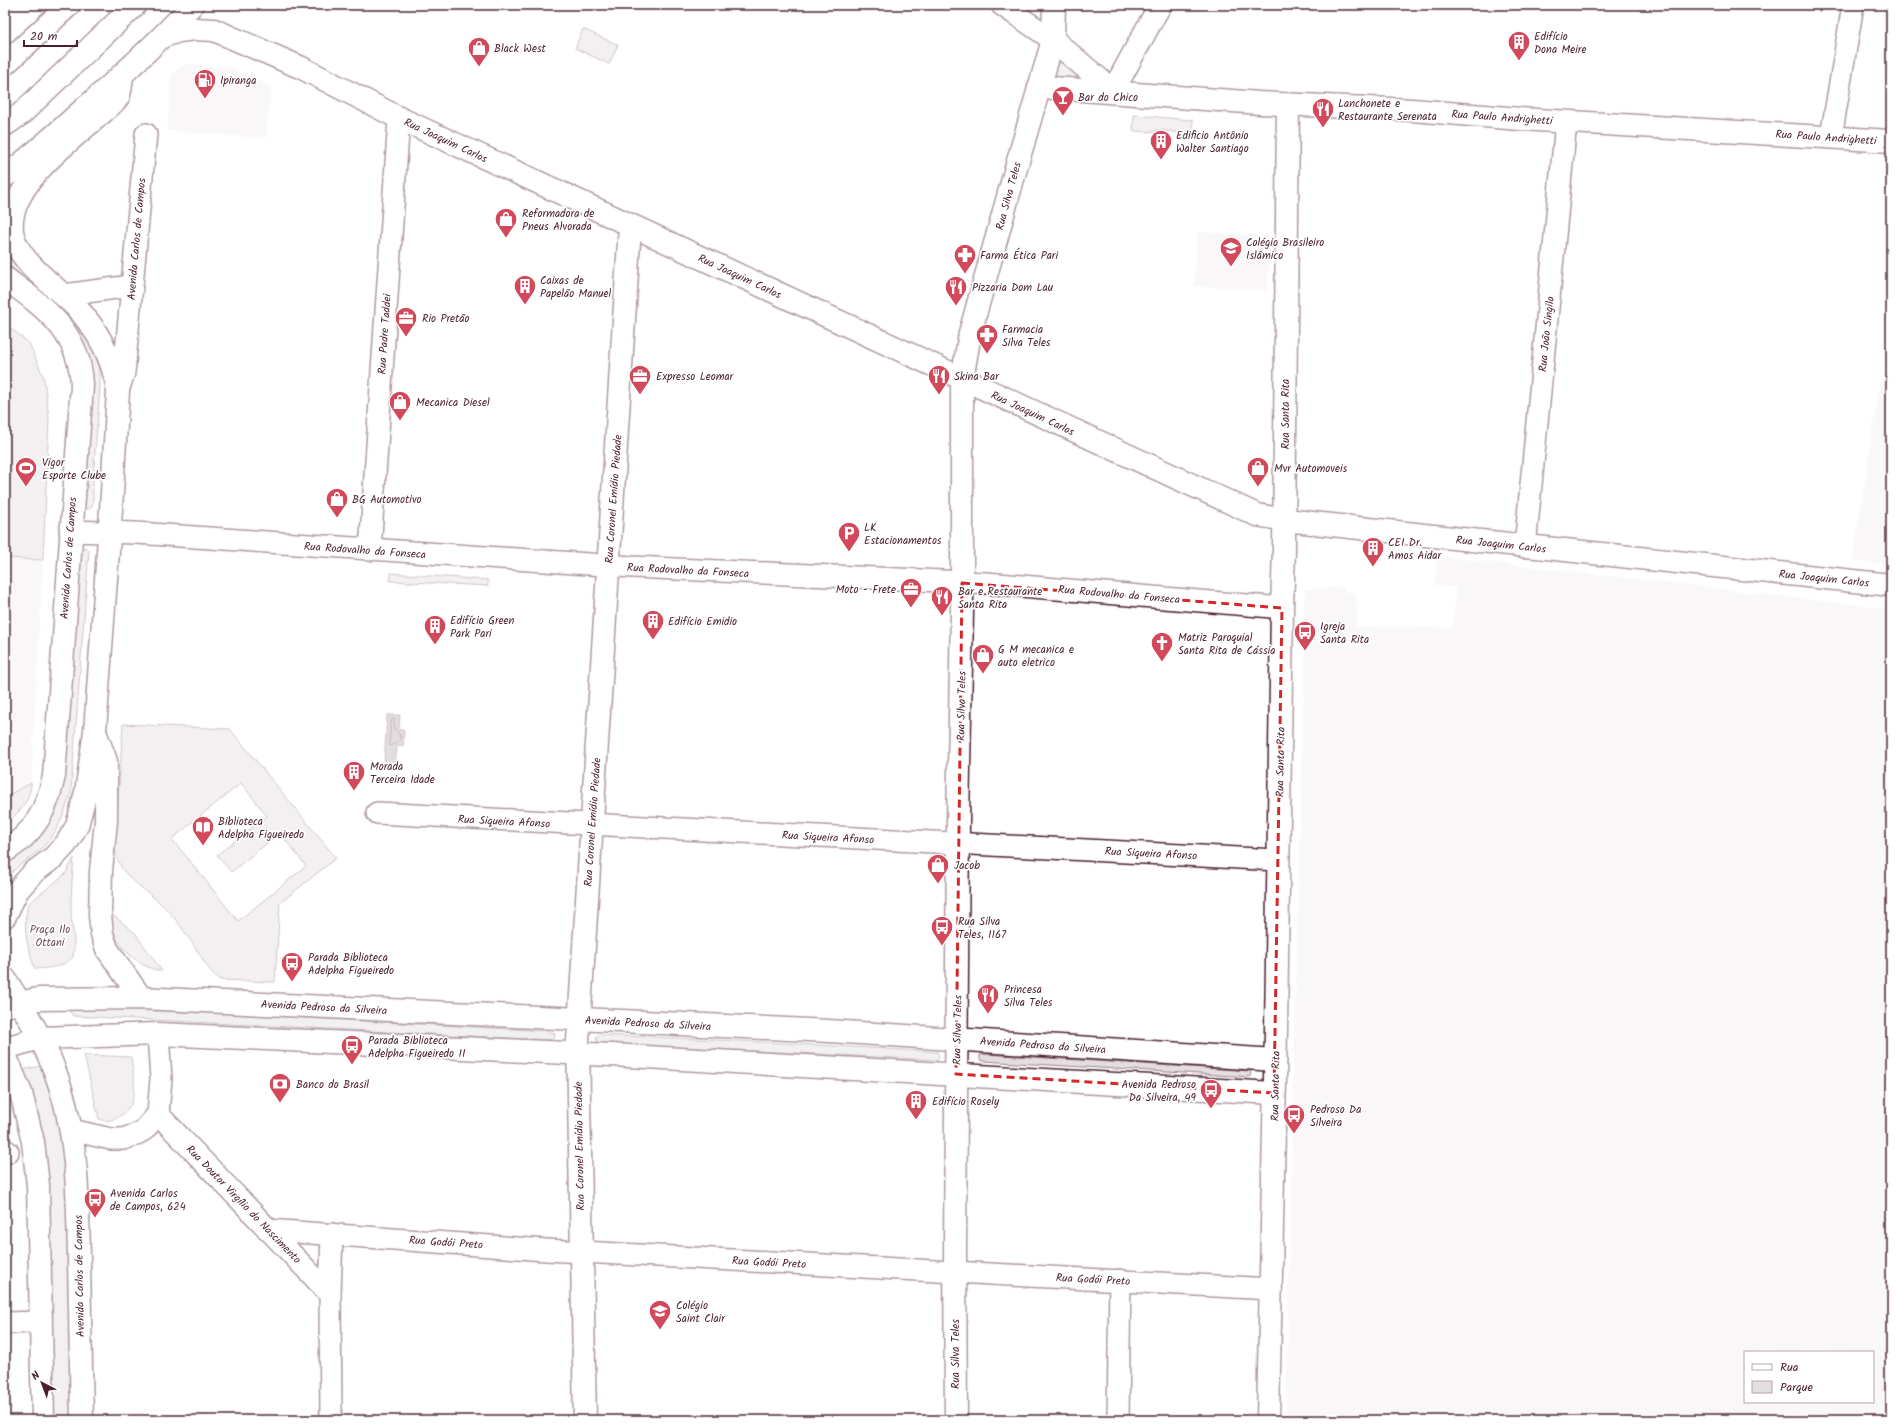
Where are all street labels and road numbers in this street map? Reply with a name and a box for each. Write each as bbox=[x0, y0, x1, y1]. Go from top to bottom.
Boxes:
street label: Rua Paulo Andrighetti bbox=[1451, 105, 1553, 131]
street label: Rua Joaquim Carlos bbox=[401, 114, 491, 168]
street label: Rua Paulo Andrighetti bbox=[1775, 125, 1877, 151]
street label: Rua Silva Teles bbox=[991, 160, 1027, 232]
street label: Avenida Carlos de Campos bbox=[123, 177, 151, 301]
street label: Rua Joaquim Carlos bbox=[695, 250, 785, 304]
street label: Rua Padre Taddei bbox=[373, 293, 397, 375]
street label: Rua João Singilo bbox=[1534, 295, 1560, 373]
street label: Rua Santa Rita bbox=[1277, 379, 1295, 449]
street label: Rua Joaquim Carlos bbox=[988, 387, 1078, 441]
street label: Rua Coronel Emídio Piedade bbox=[601, 434, 627, 564]
street label: Avenida Carlos de Campos bbox=[56, 496, 82, 620]
street label: Rua Joaquim Carlos bbox=[1455, 531, 1547, 559]
street label: Rua Rodovalho da Fonseca bbox=[303, 538, 427, 564]
street label: Rua Rodovalho da Fonseca bbox=[626, 559, 749, 583]
street label: Rua Joaquim Carlos bbox=[1778, 565, 1870, 593]
street label: Rua Rodovalho da Fonseca bbox=[1057, 581, 1181, 609]
street label: Rua Silva Teles bbox=[952, 671, 972, 741]
street label: Rua Santa Rita bbox=[1271, 727, 1291, 797]
street label: Rua Coronel Emídio Piedade bbox=[580, 757, 606, 887]
street label: Rua Siqueira Afonso bbox=[457, 811, 551, 833]
street label: Rua Siqueira Afonso bbox=[781, 827, 875, 849]
street label: Rua Siqueira Afonso bbox=[1104, 843, 1198, 865]
street label: Rua Silva Teles bbox=[948, 995, 968, 1065]
street label: Avenida Pedroso da Silveira bbox=[260, 996, 387, 1020]
street label: Avenida Pedroso da Silveira bbox=[584, 1012, 711, 1036]
street label: Avenida Pedroso da Silveira bbox=[979, 1033, 1106, 1059]
street label: Rua Santa Rita bbox=[1266, 1051, 1286, 1121]
street label: Rua Coronel Emídio Piedade bbox=[570, 1081, 590, 1211]
street label: Rua Doutor Virgílio do Nascimento bbox=[182, 1141, 305, 1268]
street label: Avenida Carlos de Campos bbox=[70, 1214, 90, 1337]
street label: Rua Godói Preto bbox=[408, 1231, 484, 1255]
street label: Rua Godói Preto bbox=[731, 1252, 807, 1274]
street label: Rua Godói Preto bbox=[1055, 1269, 1131, 1291]
street label: Rua Silva Teles bbox=[947, 1319, 965, 1389]

